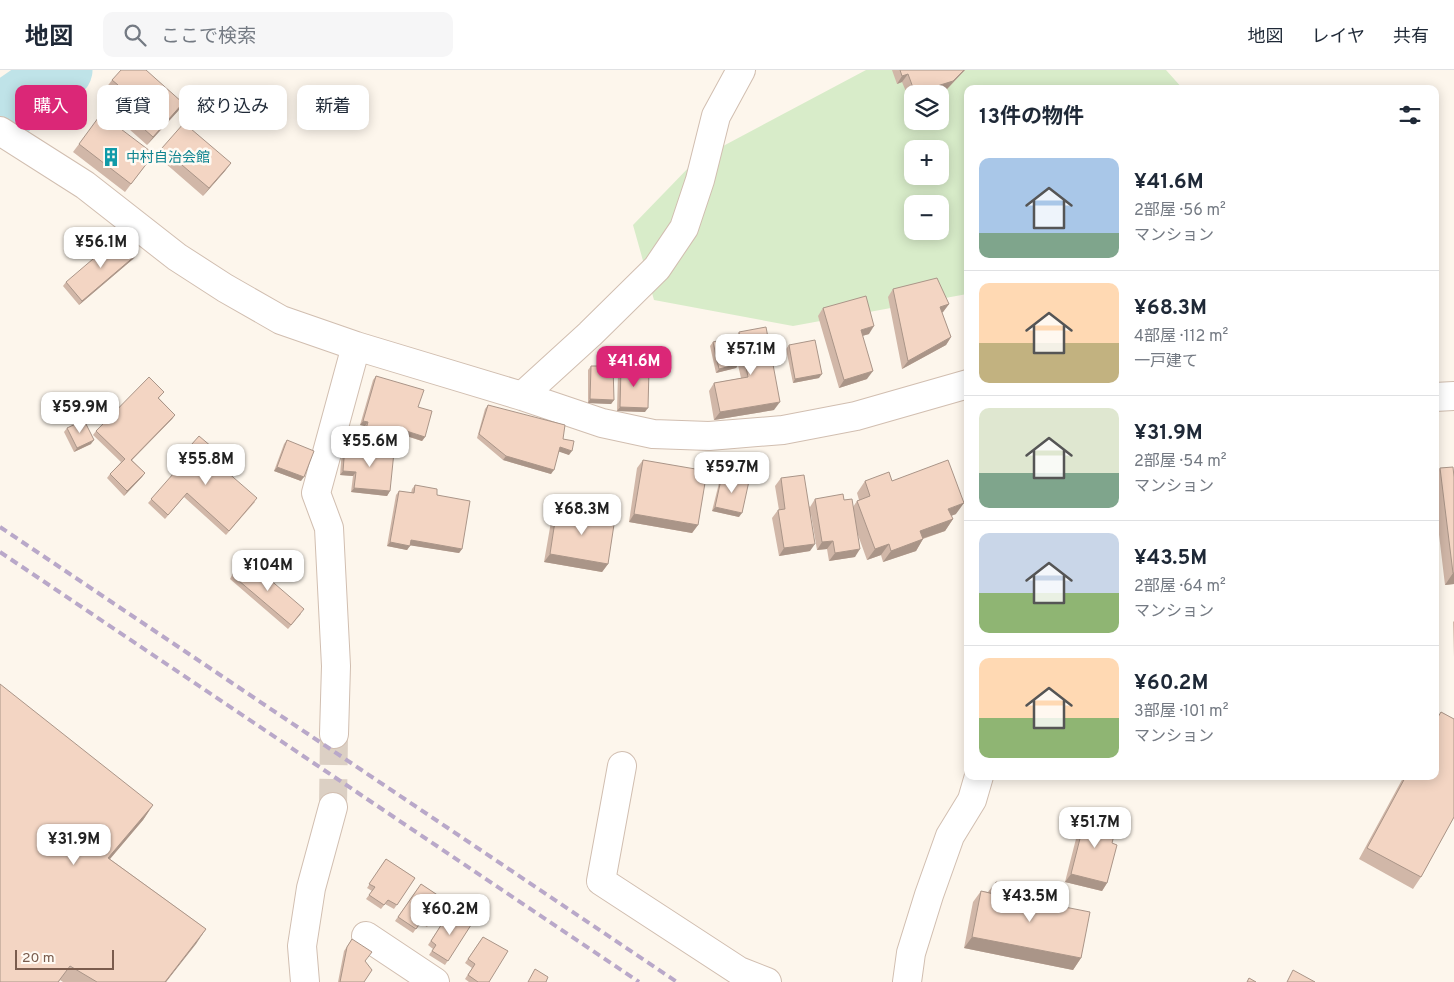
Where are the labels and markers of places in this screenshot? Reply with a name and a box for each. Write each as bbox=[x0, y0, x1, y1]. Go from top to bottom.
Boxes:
building icon: 中村自治会館 bbox=[100, 146, 122, 168]
place label: 中村自治会館 bbox=[126, 149, 210, 167]
pin: ¥56.1M bbox=[60, 226, 142, 269]
pin: ¥57.1M bbox=[710, 334, 792, 376]
pin: ¥41.6M bbox=[593, 346, 675, 388]
pin: ¥59.9M bbox=[39, 392, 121, 434]
pin: ¥55.6M bbox=[329, 426, 411, 468]
pin: ¥55.8M bbox=[165, 444, 247, 486]
pin: ¥59.7M bbox=[691, 452, 773, 494]
pin: ¥68.3M bbox=[541, 494, 623, 536]
pin: ¥104M bbox=[233, 550, 303, 592]
pin: ¥51.7M bbox=[1054, 806, 1136, 849]
pin: ¥31.9M bbox=[33, 824, 115, 866]
pin: ¥43.5M bbox=[989, 880, 1071, 923]
pin: ¥60.2M bbox=[409, 894, 491, 936]

